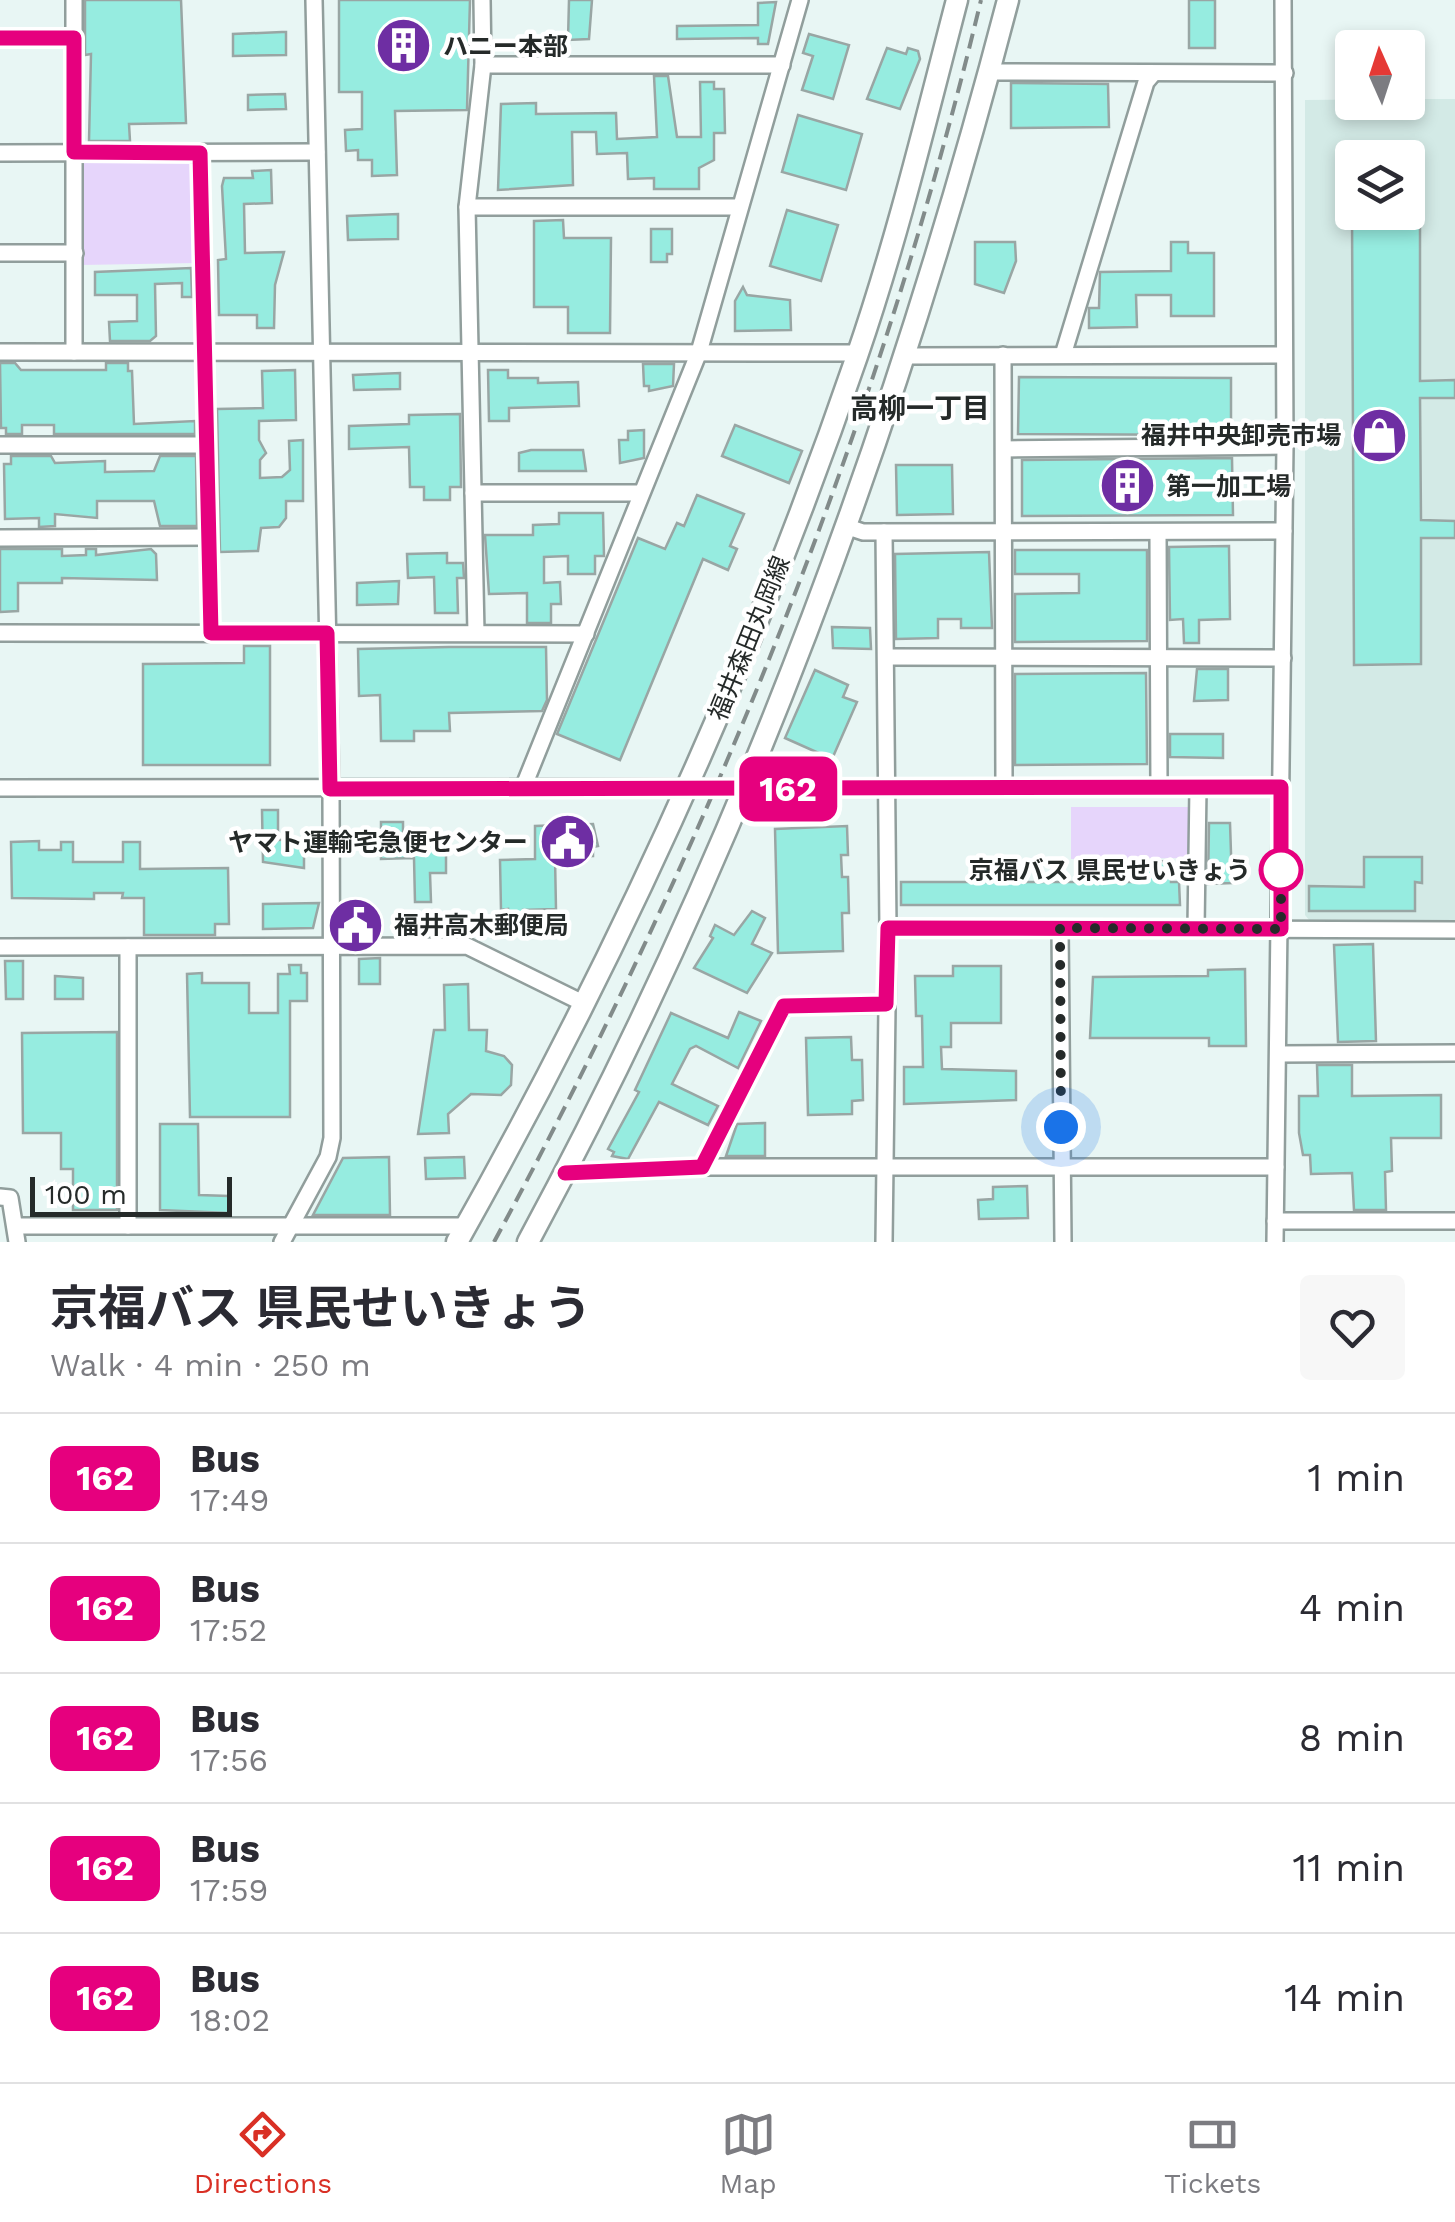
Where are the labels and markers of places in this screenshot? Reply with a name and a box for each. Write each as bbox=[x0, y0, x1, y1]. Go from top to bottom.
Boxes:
building icon: ハニー本部 bbox=[374, 16, 434, 76]
place label: ハニー本部 bbox=[443, 32, 568, 61]
shop icon: 福井中央卸売市場 bbox=[1350, 405, 1410, 465]
place label: 福井中央卸売市場 bbox=[1141, 421, 1341, 450]
building icon: 第一加工場 bbox=[1097, 456, 1157, 516]
place label: 第一加工場 bbox=[1166, 472, 1291, 501]
public building icon: ヤマト運輸宅急便センター bbox=[537, 812, 597, 872]
place label: ヤマト運輸宅急便センター bbox=[228, 828, 528, 857]
marker: 京福バス 県民せいきょう bbox=[1260, 849, 1302, 891]
place label: 京福バス 県民せいきょう bbox=[969, 856, 1251, 885]
public building icon: 福井高木郵便局 bbox=[325, 895, 385, 955]
place label: 福井高木郵便局 bbox=[394, 911, 569, 940]

